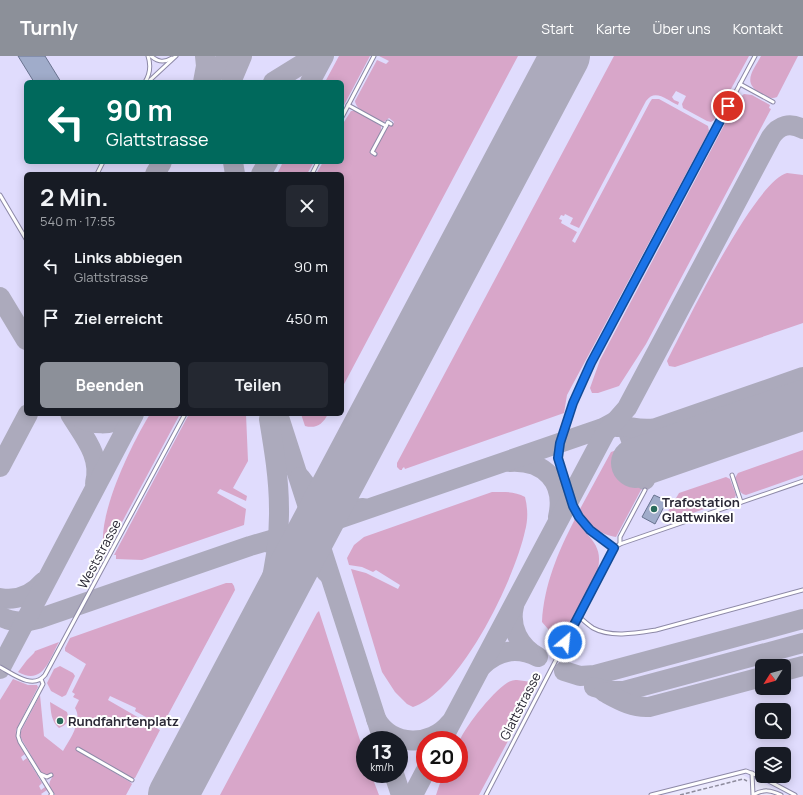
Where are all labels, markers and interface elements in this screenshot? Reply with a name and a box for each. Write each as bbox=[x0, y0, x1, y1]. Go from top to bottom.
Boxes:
text: Turnly bbox=[20, 15, 78, 41]
text: Start bbox=[541, 19, 574, 38]
text: Karte bbox=[596, 19, 631, 38]
text: Über uns bbox=[653, 19, 711, 38]
text: Kontakt bbox=[733, 19, 783, 38]
pin bbox=[711, 89, 745, 123]
text: 90 m bbox=[106, 91, 173, 129]
icon: arrive bbox=[717, 95, 739, 117]
icon: left bbox=[40, 96, 92, 148]
text: Glattstrasse bbox=[106, 127, 208, 151]
text: 2 Min. bbox=[40, 180, 109, 213]
button: close bbox=[286, 185, 328, 227]
text: 540 m · 17:55 bbox=[40, 212, 115, 230]
text: Links abbiegen bbox=[74, 247, 182, 268]
icon: left bbox=[40, 255, 62, 277]
text: 90 m bbox=[294, 256, 328, 277]
text: Glattstrasse bbox=[74, 268, 148, 286]
icon: arrive bbox=[40, 307, 62, 329]
text: Ziel erreicht bbox=[74, 308, 163, 329]
text: 450 m bbox=[286, 308, 328, 329]
button: Beenden bbox=[40, 362, 180, 408]
button: Teilen bbox=[188, 362, 328, 408]
place label: Trafostation Glattwinkel bbox=[662, 493, 740, 526]
marker: Trafostation Glattwinkel bbox=[649, 504, 659, 514]
street label: Weststrasse bbox=[73, 516, 125, 592]
position arrow bbox=[544, 621, 586, 663]
north arrow bbox=[755, 659, 791, 695]
map controls bbox=[755, 659, 791, 783]
street label: Glattstrasse bbox=[495, 669, 545, 743]
button: search bbox=[755, 703, 791, 739]
place label: Rundfahrtenplatz bbox=[68, 712, 179, 730]
marker: Rundfahrtenplatz bbox=[55, 716, 65, 726]
speed limit sign: 20 bbox=[416, 731, 468, 783]
text: 13 bbox=[372, 738, 392, 765]
button: layers bbox=[755, 747, 791, 783]
text: km/h bbox=[370, 760, 394, 774]

